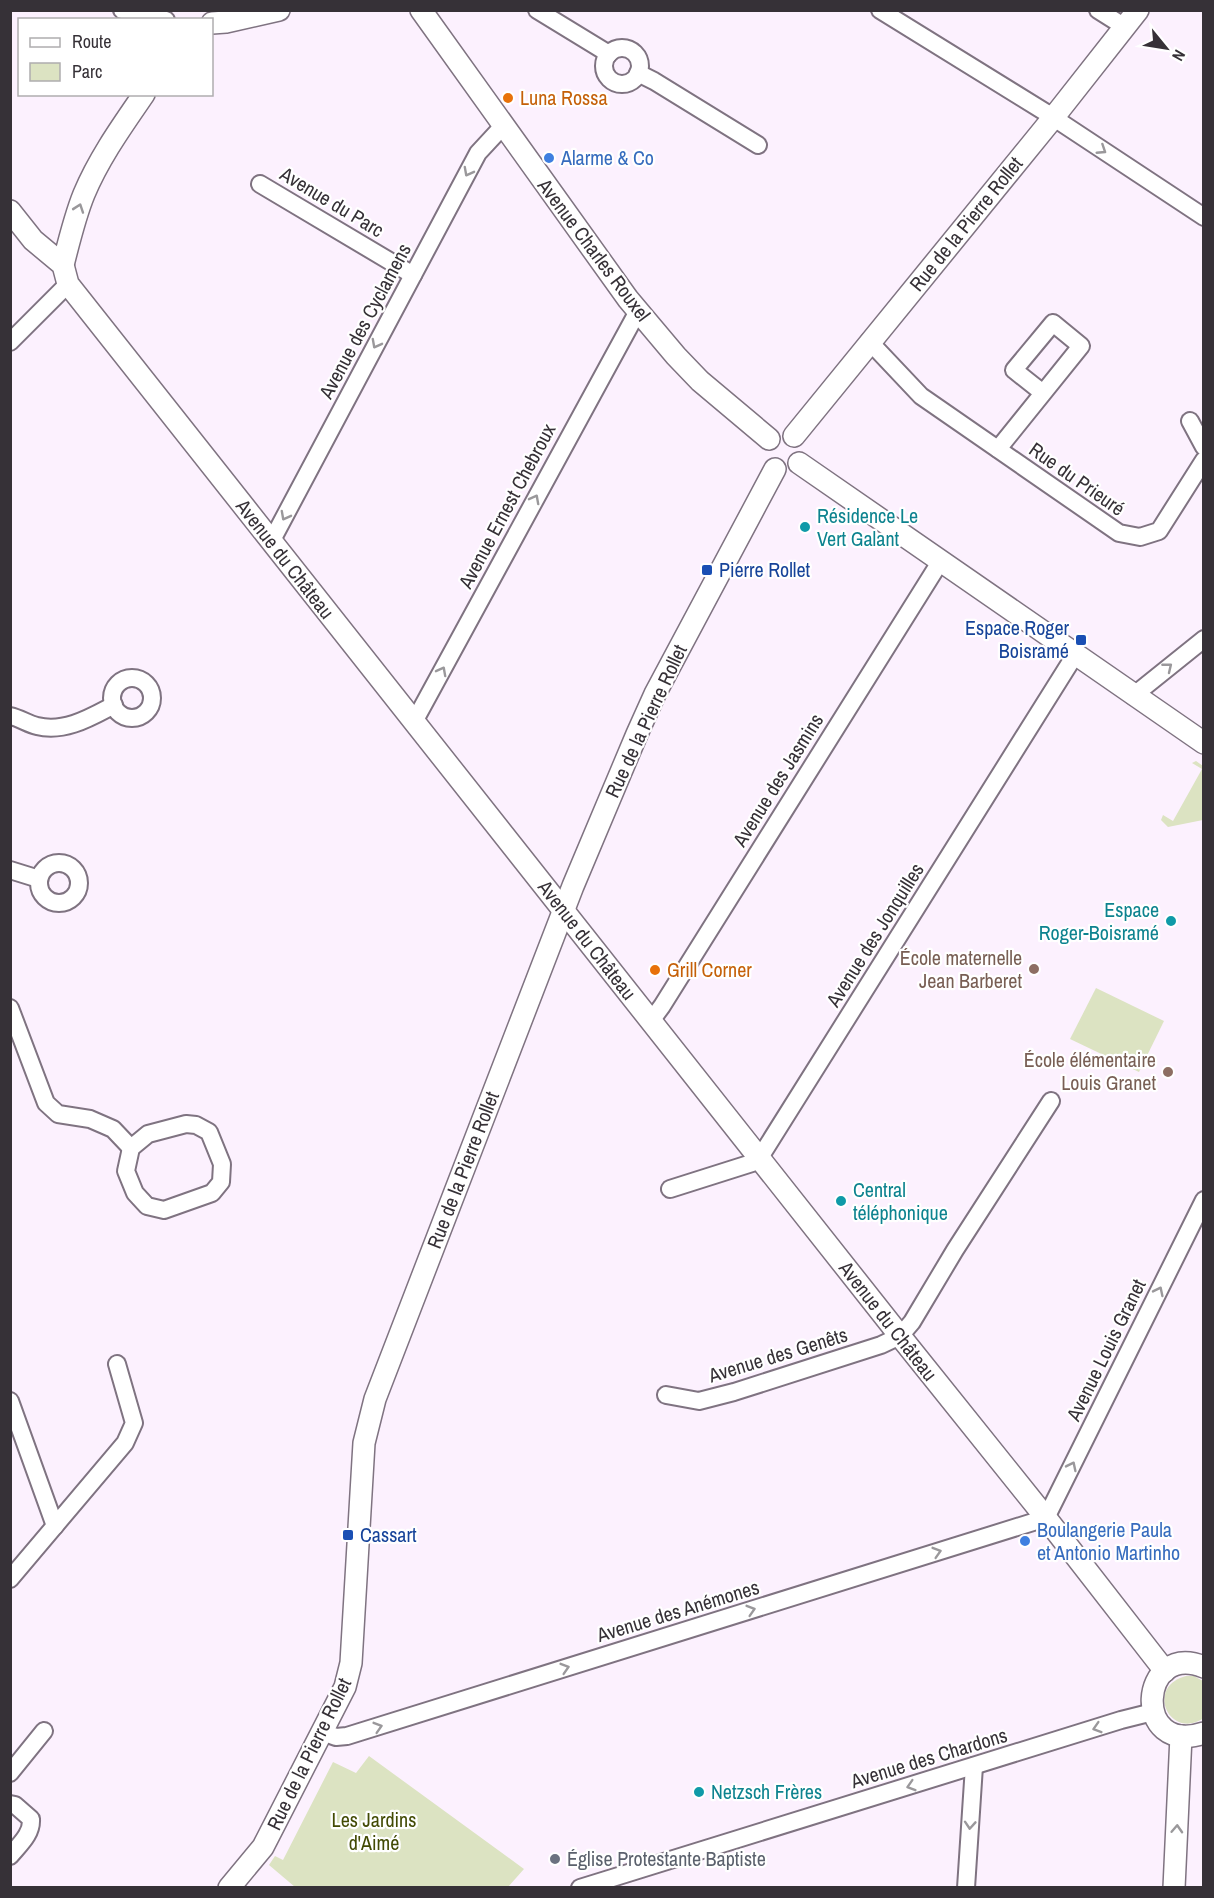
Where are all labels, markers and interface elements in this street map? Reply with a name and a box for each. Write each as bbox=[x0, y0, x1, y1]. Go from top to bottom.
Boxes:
legend bbox=[18, 18, 213, 96]
north arrow bbox=[1136, 18, 1196, 78]
text: Route bbox=[72, 29, 111, 54]
text: N bbox=[1167, 46, 1191, 65]
text: Parc bbox=[72, 59, 102, 84]
place label: Luna Rossa bbox=[520, 84, 608, 111]
marker: Luna Rossa bbox=[501, 91, 515, 105]
one-way arrow bbox=[1095, 143, 1106, 154]
place label: Alarme & Co bbox=[560, 144, 654, 171]
street label: Rue de la Pierre Rollet bbox=[903, 150, 1029, 297]
marker: Alarme & Co bbox=[542, 151, 556, 165]
street label: Avenue du Parc bbox=[275, 160, 389, 243]
one-way arrow bbox=[464, 166, 475, 176]
street label: Avenue Charles Rouxel bbox=[531, 172, 657, 327]
one-way arrow bbox=[71, 204, 84, 214]
street label: Avenue des Cyclamens bbox=[312, 238, 417, 404]
one-way arrow bbox=[372, 338, 383, 348]
street label: Avenue Ernest Chebroux bbox=[451, 418, 562, 594]
street label: Rue du Prieuré bbox=[1024, 436, 1131, 522]
street label: Avenue du Château bbox=[230, 493, 341, 624]
one-way arrow bbox=[528, 495, 539, 506]
place label: Résidence Le Vert Galant bbox=[817, 502, 918, 552]
one-way arrow bbox=[281, 510, 292, 520]
marker: Résidence Le Vert Galant bbox=[798, 520, 812, 534]
place label: Pierre Rollet bbox=[719, 556, 811, 583]
marker: Pierre Rollet bbox=[700, 563, 714, 577]
place label: Espace Roger Boisramé bbox=[965, 614, 1070, 664]
marker: Espace Roger Boisramé bbox=[1074, 633, 1088, 647]
street label: Rue de la Pierre Rollet bbox=[598, 640, 693, 802]
one-way arrow bbox=[1162, 664, 1173, 675]
one-way arrow bbox=[435, 667, 446, 677]
street label: Avenue des Jasmins bbox=[725, 708, 829, 852]
street label: Avenue des Jonquilles bbox=[819, 858, 930, 1013]
street label: Avenue du Château bbox=[532, 874, 643, 1005]
place label: Espace Roger-Boisramé bbox=[1039, 896, 1159, 946]
marker: Espace Roger-Boisramé bbox=[1164, 914, 1178, 928]
place label: École maternelle Jean Barberet bbox=[900, 944, 1022, 994]
place label: Grill Corner bbox=[667, 956, 752, 983]
marker: École maternelle Jean Barberet bbox=[1027, 962, 1041, 976]
marker: Grill Corner bbox=[648, 963, 662, 977]
place label: École élémentaire Louis Granet bbox=[1024, 1046, 1156, 1096]
marker: École élémentaire Louis Granet bbox=[1161, 1065, 1175, 1079]
street label: Rue de la Pierre Rollet bbox=[420, 1087, 505, 1252]
place label: Central téléphonique bbox=[853, 1176, 948, 1226]
marker: Central téléphonique bbox=[834, 1194, 848, 1208]
street label: Avenue du Château bbox=[833, 1255, 944, 1386]
street label: Avenue Louis Granet bbox=[1059, 1274, 1152, 1426]
one-way arrow bbox=[1151, 1287, 1163, 1298]
street label: Avenue des Genêts bbox=[704, 1321, 851, 1389]
one-way arrow bbox=[1065, 1462, 1077, 1473]
place label: Boulangerie Paula et Antonio Martinho bbox=[1037, 1516, 1180, 1566]
place label: Cassart bbox=[360, 1521, 417, 1548]
marker: Cassart bbox=[341, 1528, 355, 1542]
marker: Boulangerie Paula et Antonio Martinho bbox=[1018, 1534, 1032, 1548]
one-way arrow bbox=[931, 1547, 942, 1559]
street label: Avenue des Anémones bbox=[592, 1573, 762, 1648]
one-way arrow bbox=[745, 1605, 756, 1617]
one-way arrow bbox=[559, 1663, 570, 1676]
street label: Rue de la Pierre Rollet bbox=[260, 1673, 357, 1834]
one-way arrow bbox=[372, 1721, 383, 1734]
street label: Avenue des Chardons bbox=[846, 1721, 1010, 1794]
one-way arrow bbox=[1092, 1721, 1103, 1733]
place label: Netzsch Frères bbox=[711, 1778, 822, 1805]
one-way arrow bbox=[906, 1779, 917, 1791]
marker: Netzsch Frères bbox=[692, 1785, 706, 1799]
park label: Les Jardins d'Aimé bbox=[332, 1806, 416, 1856]
one-way arrow bbox=[964, 1820, 977, 1829]
one-way arrow bbox=[1171, 1825, 1183, 1834]
place label: Église Protestante Baptiste bbox=[567, 1845, 766, 1872]
marker: Église Protestante Baptiste bbox=[548, 1852, 562, 1866]

